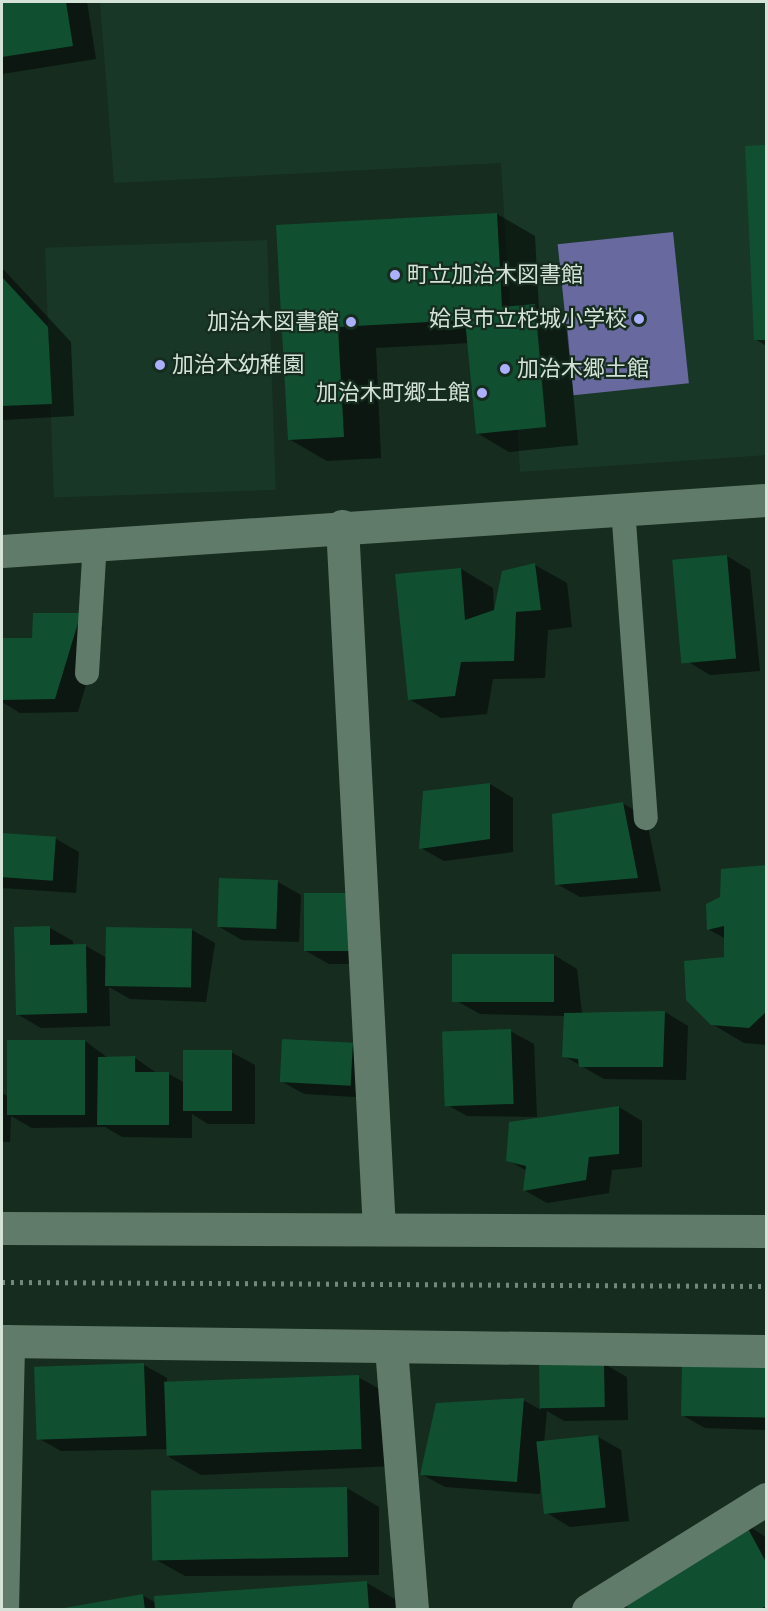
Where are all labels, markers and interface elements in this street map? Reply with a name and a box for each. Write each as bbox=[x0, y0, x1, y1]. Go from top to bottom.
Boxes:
place label: 町立加治木図書館 bbox=[407, 262, 583, 288]
marker: 町立加治木図書館 bbox=[388, 268, 402, 282]
place label: 姶良市立柁城小学校 bbox=[429, 306, 627, 332]
place label: 加治木図書館 bbox=[207, 309, 339, 335]
marker: 姶良市立柁城小学校 bbox=[632, 312, 646, 326]
marker: 加治木図書館 bbox=[344, 315, 358, 329]
place label: 加治木幼稚園 bbox=[172, 352, 304, 378]
place label: 加治木郷土館 bbox=[517, 356, 649, 382]
marker: 加治木幼稚園 bbox=[153, 358, 167, 372]
marker: 加治木郷土館 bbox=[498, 362, 512, 376]
place label: 加治木町郷土館 bbox=[316, 380, 470, 406]
marker: 加治木町郷土館 bbox=[475, 386, 489, 400]

